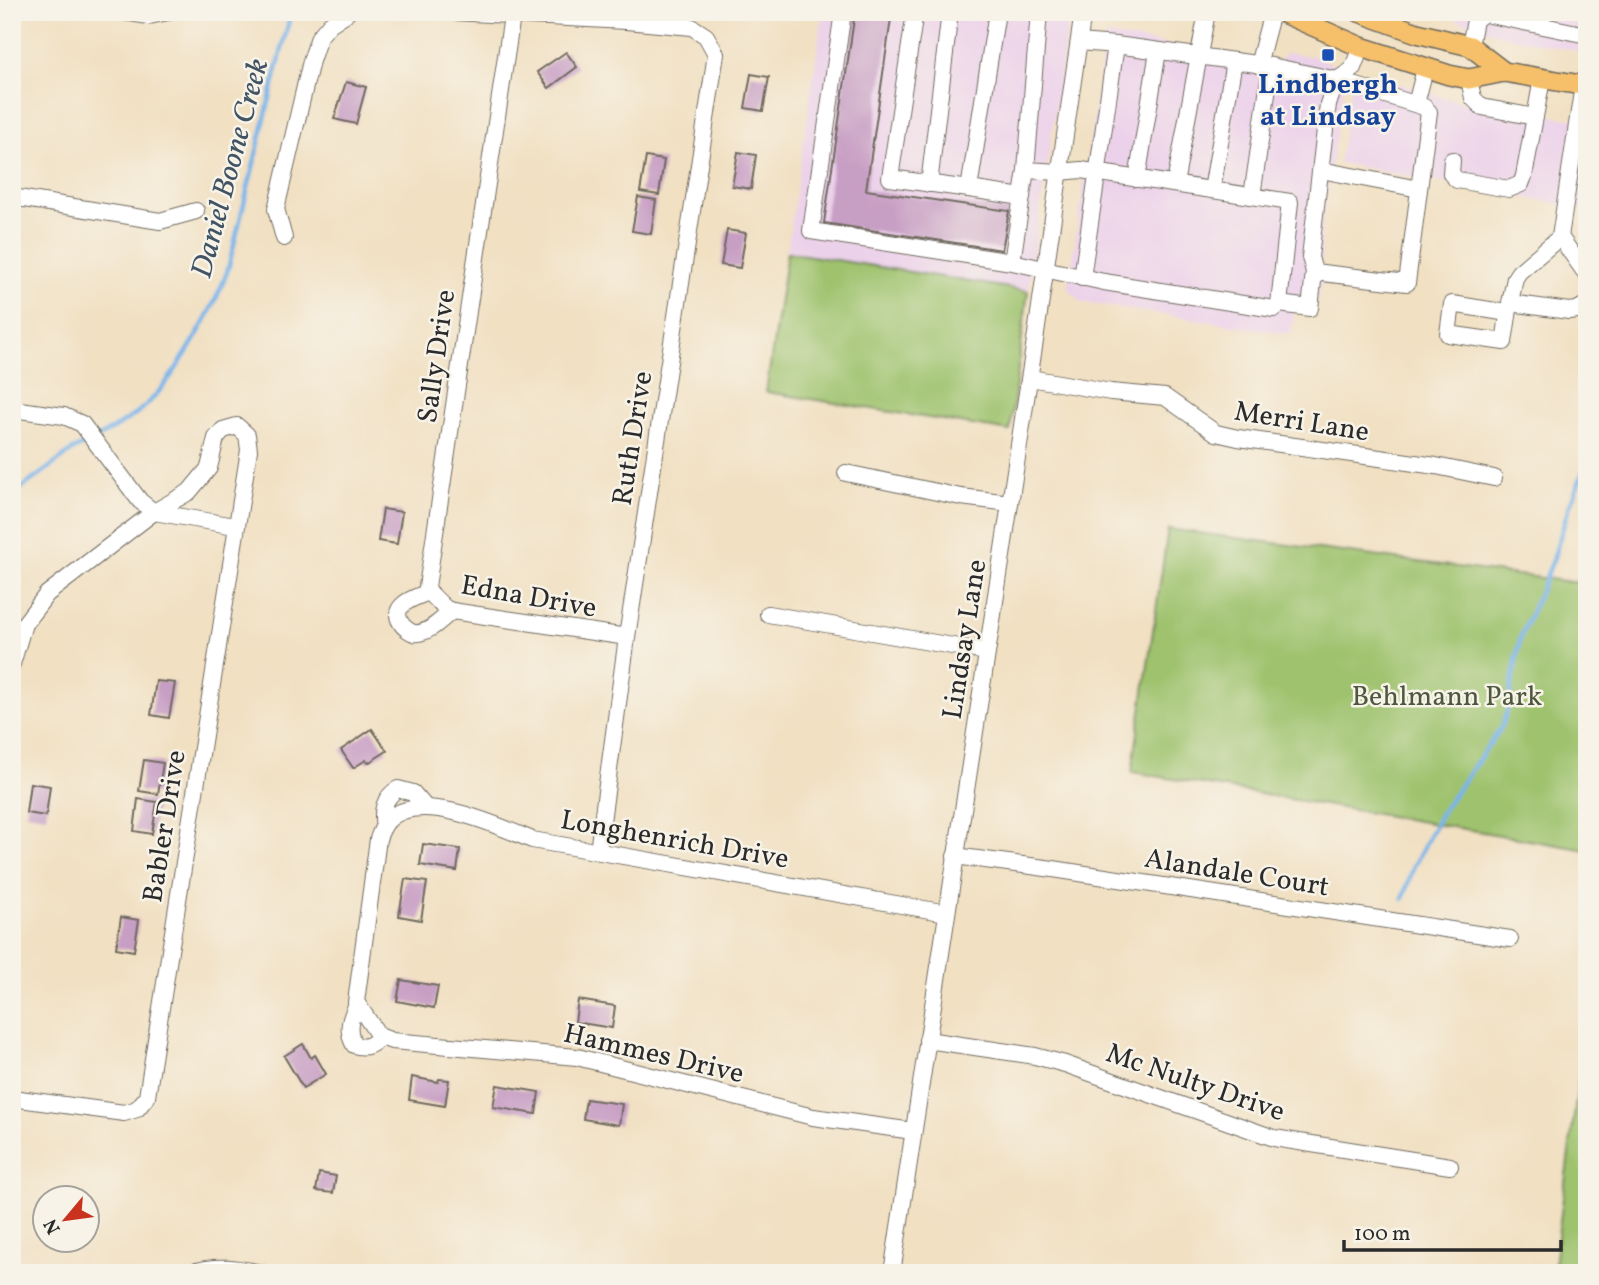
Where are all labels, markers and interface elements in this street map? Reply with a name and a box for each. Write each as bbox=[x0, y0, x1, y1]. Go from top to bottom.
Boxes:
marker: Lindbergh at Lindsay bbox=[1320, 47, 1336, 63]
water label: Daniel Boone Creek bbox=[181, 54, 280, 283]
place label: Lindbergh at Lindsay bbox=[1258, 66, 1398, 137]
street label: Sally Drive bbox=[409, 287, 466, 426]
street label: Ruth Drive bbox=[604, 368, 663, 508]
street label: Merri Lane bbox=[1231, 393, 1372, 452]
street label: Lindsay Lane bbox=[934, 557, 997, 722]
street label: Edna Drive bbox=[458, 566, 600, 629]
park label: Behlmann Park bbox=[1352, 678, 1542, 717]
street label: Babler Drive bbox=[134, 747, 197, 905]
street label: Longhenrich Drive bbox=[557, 801, 792, 880]
street label: Alandale Court bbox=[1142, 840, 1332, 907]
street label: Hammes Drive bbox=[559, 1015, 747, 1094]
street label: Mc Nulty Drive bbox=[1101, 1035, 1290, 1132]
north arrow bbox=[32, 1184, 102, 1254]
scale bar bbox=[1344, 1208, 1560, 1252]
text: N bbox=[38, 1214, 68, 1239]
text: 100 m bbox=[1354, 1220, 1411, 1249]

